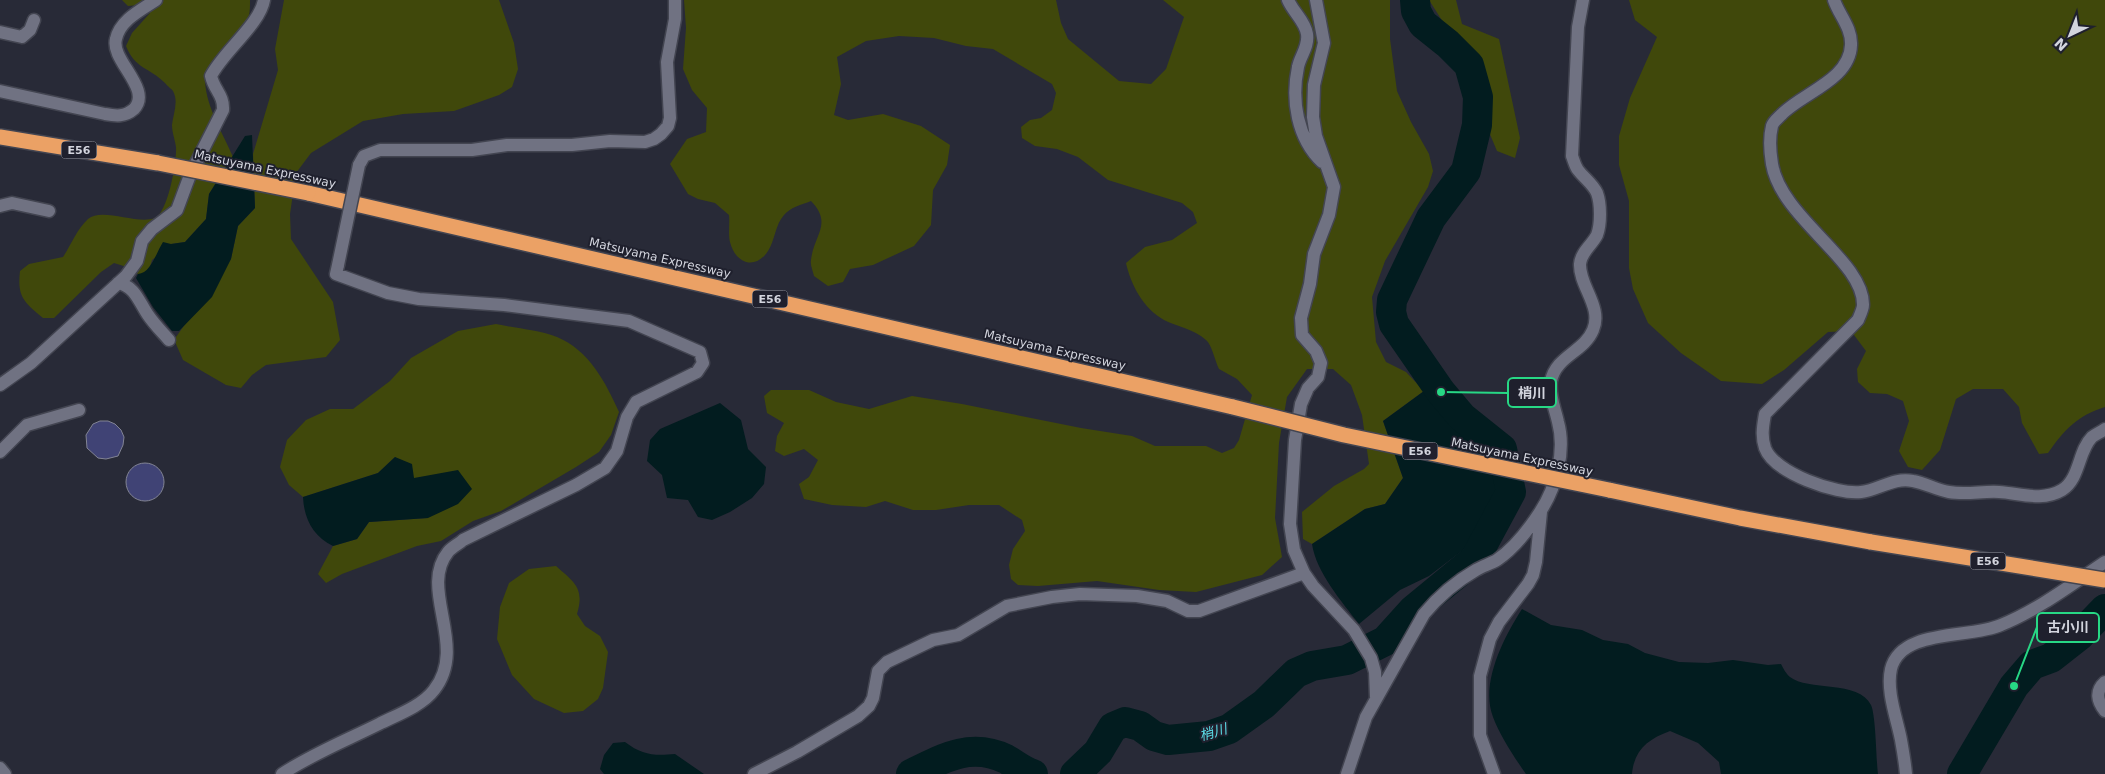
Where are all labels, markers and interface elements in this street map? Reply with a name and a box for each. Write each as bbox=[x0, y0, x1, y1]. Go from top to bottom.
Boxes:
north arrow bbox=[2045, 10, 2095, 60]
text: N bbox=[2051, 35, 2071, 54]
road number: E56 bbox=[62, 142, 96, 158]
street label: Matsuyama Expressway bbox=[193, 147, 337, 191]
street label: Matsuyama Expressway bbox=[588, 235, 732, 281]
road number: E56 bbox=[752, 290, 788, 308]
street label: Matsuyama Expressway bbox=[983, 327, 1127, 373]
callout: 梢川 bbox=[1508, 378, 1556, 407]
text: 梢川 bbox=[1518, 385, 1546, 401]
street label: Matsuyama Expressway bbox=[1450, 435, 1594, 479]
road number: E56 bbox=[1402, 442, 1438, 460]
road number: E56 bbox=[1970, 552, 2006, 570]
callout: 古小川 bbox=[2037, 613, 2099, 642]
text: 古小川 bbox=[2047, 619, 2089, 635]
water label: 梢川 bbox=[1197, 720, 1231, 744]

